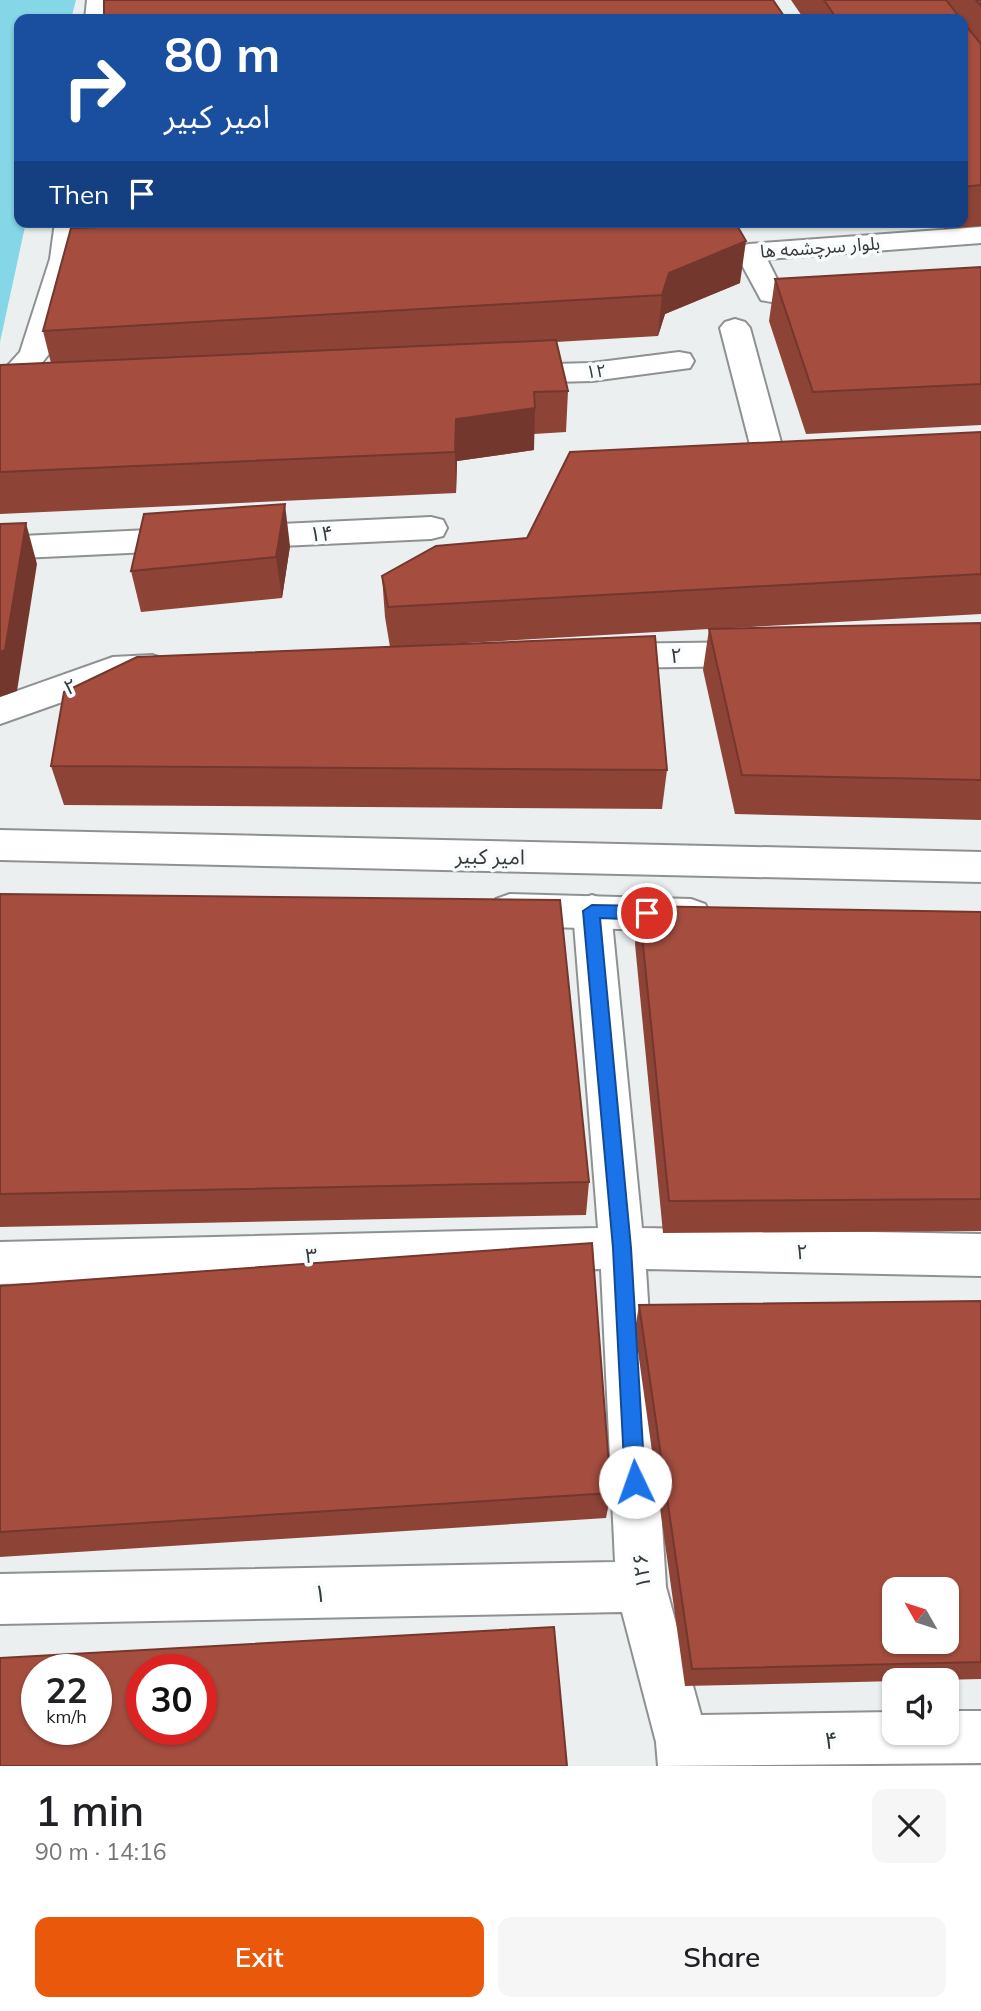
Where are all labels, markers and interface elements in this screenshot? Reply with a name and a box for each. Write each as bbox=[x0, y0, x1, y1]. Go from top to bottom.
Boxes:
text: 80 m bbox=[164, 23, 280, 84]
icon: right bbox=[49, 42, 140, 133]
text: امیر کبیر bbox=[164, 96, 270, 136]
icon: arrive bbox=[123, 175, 161, 213]
text: Then bbox=[49, 178, 109, 211]
street label: بلوار سرچشمه ها bbox=[759, 231, 881, 263]
street label: ۱۲ bbox=[585, 359, 607, 383]
street label: ۱۴ bbox=[308, 519, 334, 547]
street label: ۲ bbox=[670, 642, 682, 668]
street label: ۲ bbox=[60, 672, 80, 700]
street label: امیر کبیر bbox=[454, 842, 525, 870]
pin bbox=[617, 883, 677, 943]
icon: arrive bbox=[628, 894, 666, 932]
street label: ۲ bbox=[796, 1238, 808, 1264]
street label: ۳ bbox=[305, 1242, 317, 1268]
position arrow bbox=[598, 1445, 672, 1519]
street label: ۱۲۶ bbox=[626, 1552, 656, 1590]
north arrow bbox=[882, 1577, 959, 1654]
map controls bbox=[882, 1577, 959, 1745]
street label: ۱ bbox=[313, 1578, 327, 1608]
speed limit sign: 30 bbox=[126, 1654, 217, 1745]
text: 22 bbox=[45, 1668, 88, 1712]
button: sound bbox=[882, 1668, 959, 1745]
text: km/h bbox=[46, 1705, 87, 1728]
street label: ۴ bbox=[824, 1725, 838, 1755]
text: 1 min bbox=[35, 1784, 144, 1837]
button: close bbox=[872, 1789, 946, 1863]
text: 90 m · 14:16 bbox=[35, 1837, 167, 1866]
button: Exit bbox=[35, 1917, 484, 1997]
button: Share bbox=[498, 1917, 946, 1997]

